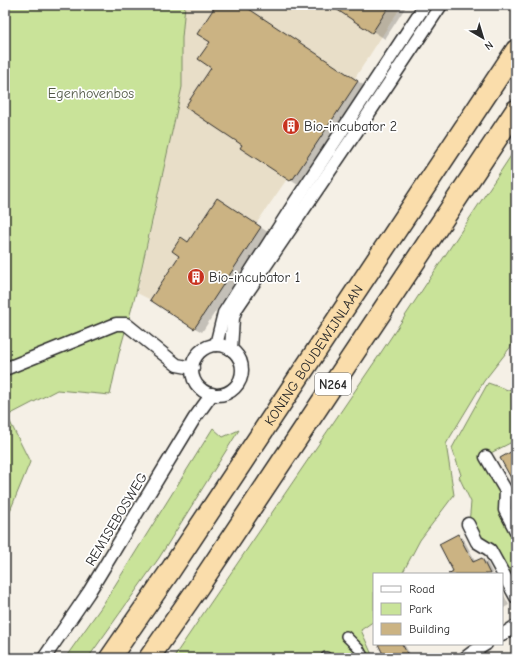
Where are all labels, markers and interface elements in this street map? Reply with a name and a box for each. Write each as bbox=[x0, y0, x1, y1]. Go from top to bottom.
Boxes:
north arrow bbox=[463, 18, 503, 58]
text: N bbox=[482, 38, 496, 53]
park label: Egenhovenbos bbox=[48, 85, 134, 102]
building icon: Bio-incubator 2 bbox=[281, 116, 301, 136]
place label: Bio-incubator 2 bbox=[304, 118, 397, 135]
building icon: Bio-incubator 1 bbox=[186, 267, 206, 287]
place label: Bio-incubator 1 bbox=[209, 269, 300, 286]
street label: KONING BOUDEWIJNLAAN bbox=[261, 282, 367, 429]
road number: N264 bbox=[315, 373, 351, 395]
street label: REMISEBOSWEG bbox=[82, 469, 151, 569]
legend bbox=[373, 573, 503, 645]
text: Road bbox=[409, 582, 435, 596]
text: Park bbox=[409, 602, 432, 616]
text: Building bbox=[409, 622, 450, 636]

